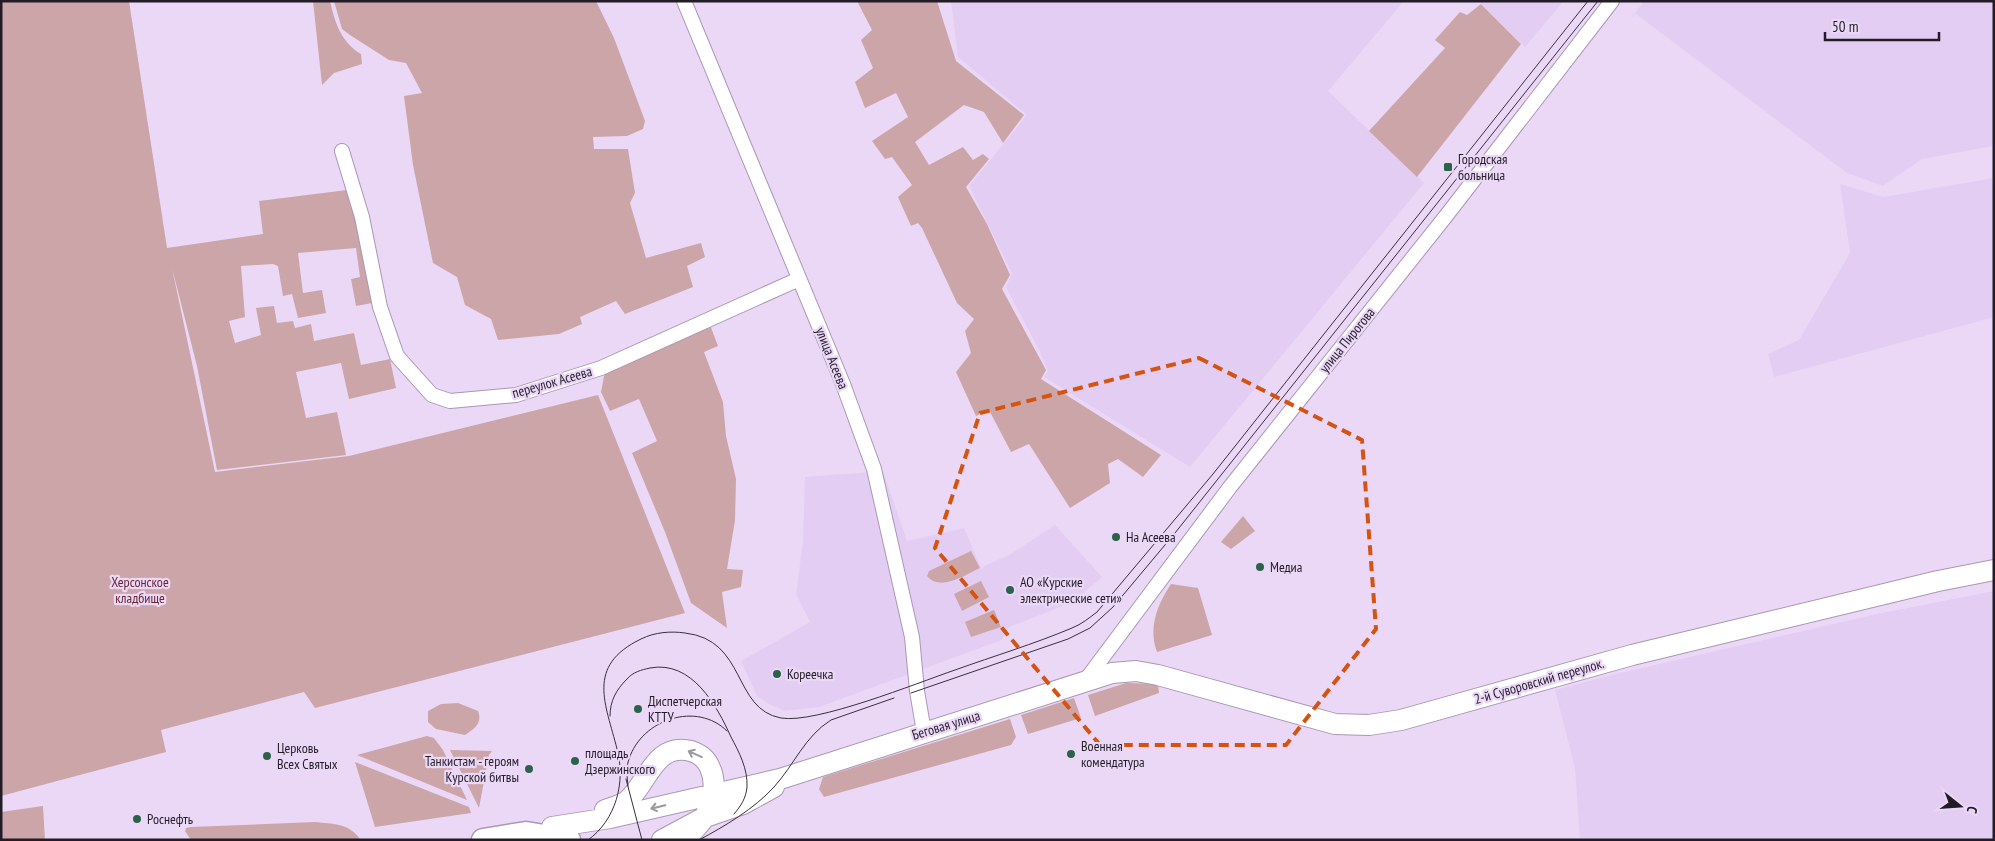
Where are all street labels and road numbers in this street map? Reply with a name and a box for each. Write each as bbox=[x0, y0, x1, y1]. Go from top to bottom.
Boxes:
street label: улица Пирогова bbox=[1315, 304, 1379, 376]
street label: улица Асеева bbox=[811, 324, 853, 392]
street label: переулок Асеева bbox=[510, 362, 594, 402]
street label: 2-й Суворовский переулок. bbox=[1472, 654, 1606, 708]
street label: Беговая улица bbox=[910, 706, 982, 744]

